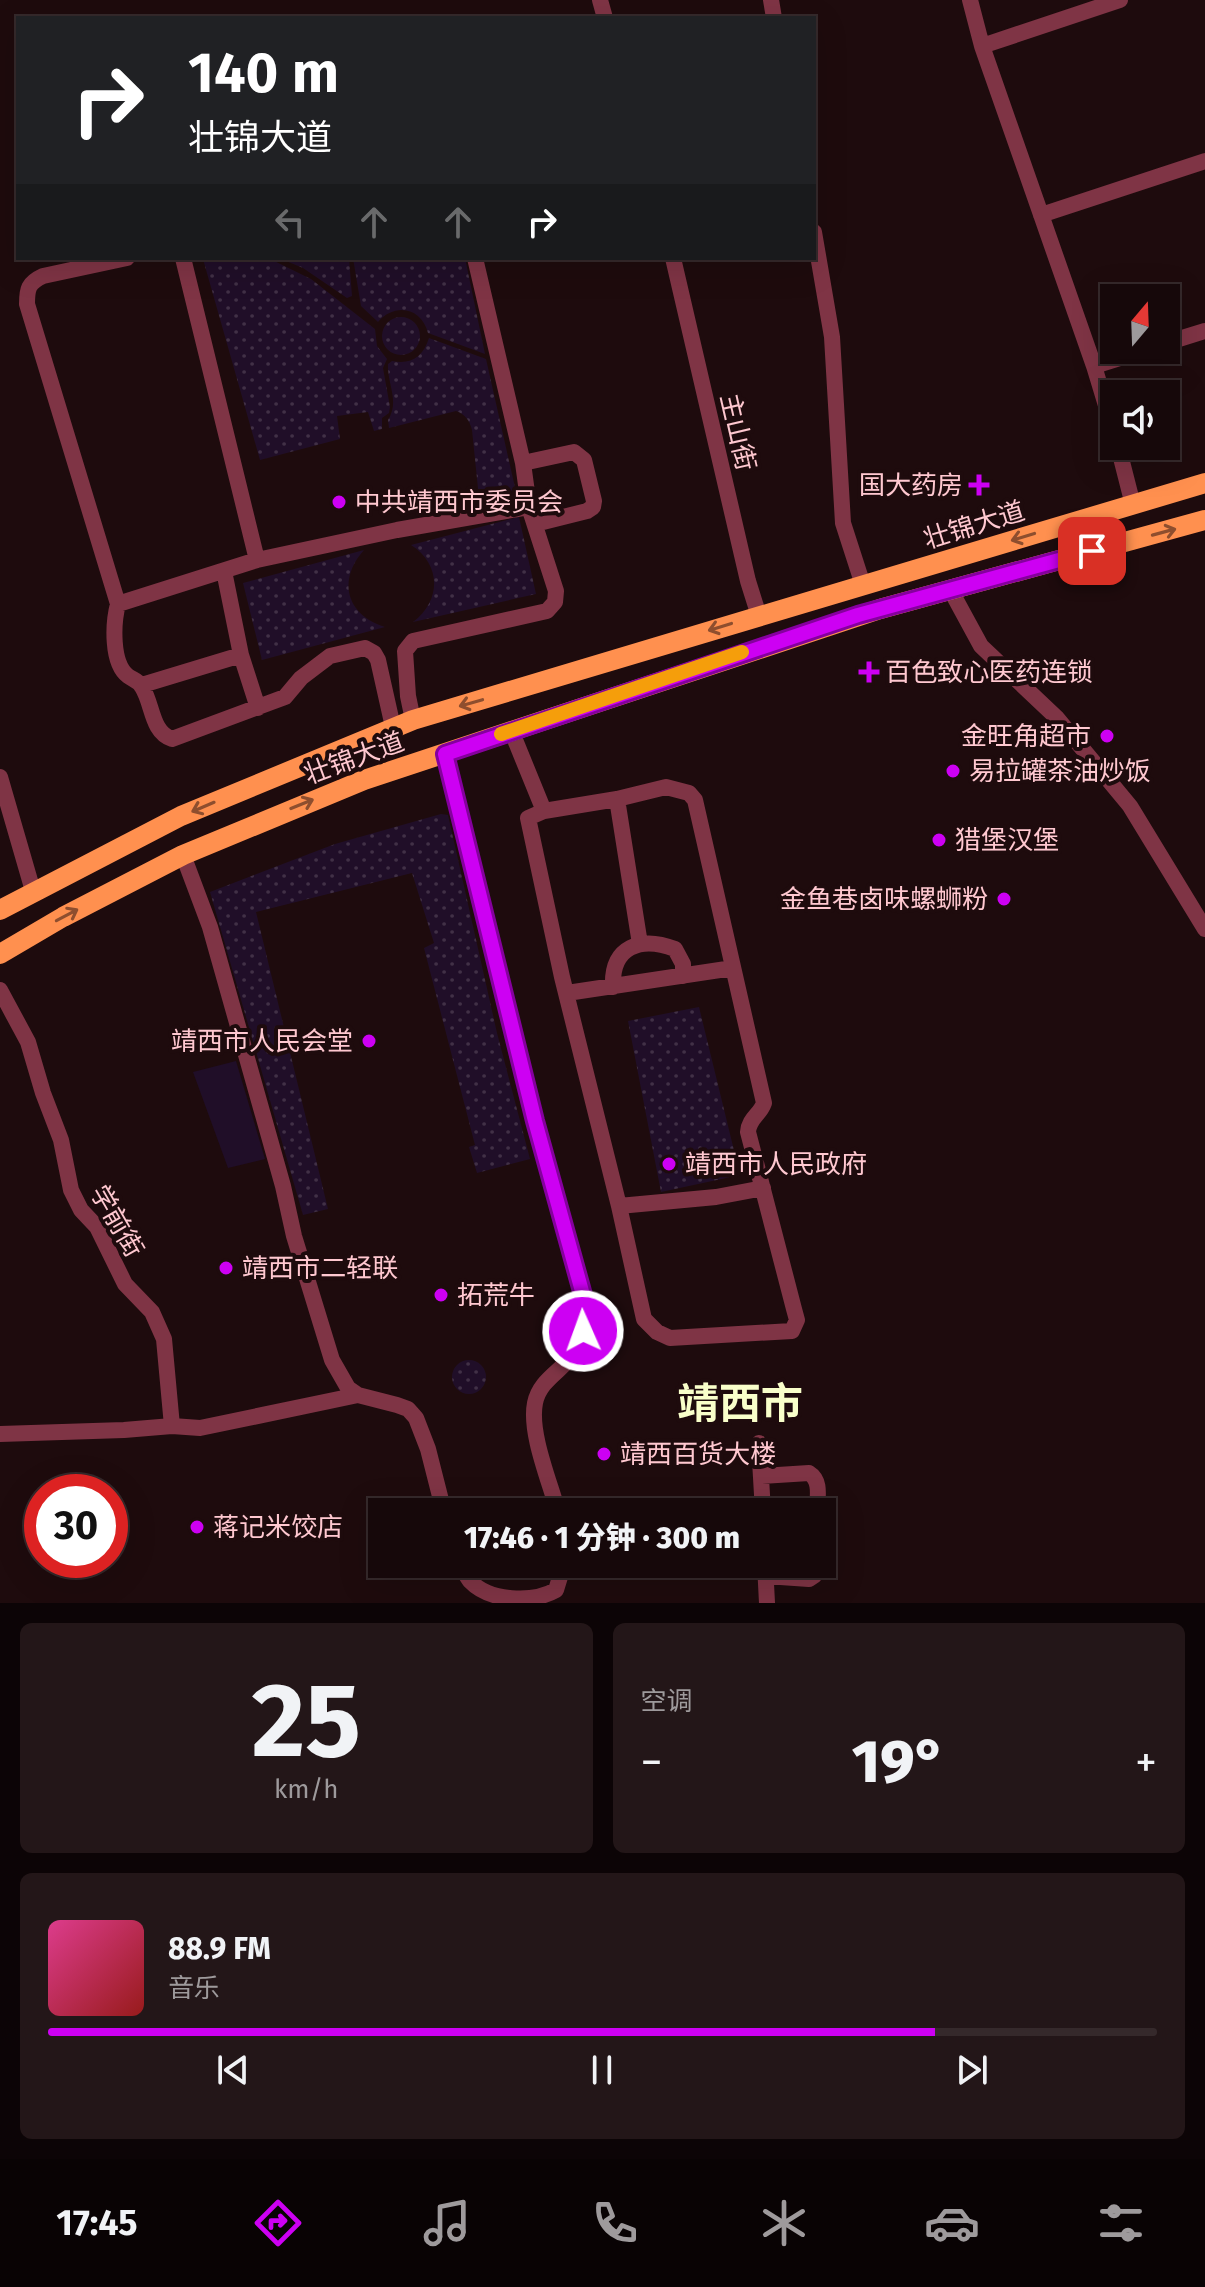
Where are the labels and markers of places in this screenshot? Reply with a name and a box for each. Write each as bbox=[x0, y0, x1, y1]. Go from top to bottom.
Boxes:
place label: 国大药房 bbox=[859, 470, 963, 501]
marker: 国大药房 bbox=[970, 476, 988, 494]
place label: 中共靖西市委员会 bbox=[355, 487, 563, 518]
marker: 中共靖西市委员会 bbox=[330, 493, 348, 511]
pin bbox=[1058, 517, 1126, 585]
place label: 百色致心医药连锁 bbox=[885, 657, 1093, 688]
marker: 百色致心医药连锁 bbox=[860, 663, 878, 681]
place label: 金旺角超市 bbox=[961, 721, 1091, 752]
marker: 金旺角超市 bbox=[1098, 727, 1116, 745]
place label: 易拉罐茶油炒饭 bbox=[969, 756, 1151, 787]
marker: 易拉罐茶油炒饭 bbox=[944, 762, 962, 780]
place label: 猎堡汉堡 bbox=[955, 825, 1059, 856]
marker: 猎堡汉堡 bbox=[930, 831, 948, 849]
place label: 金鱼巷卤味螺蛳粉 bbox=[780, 884, 988, 915]
marker: 金鱼巷卤味螺蛳粉 bbox=[995, 890, 1013, 908]
place label: 靖西市人民会堂 bbox=[171, 1026, 353, 1057]
marker: 靖西市人民会堂 bbox=[360, 1032, 378, 1050]
place label: 靖西市人民政府 bbox=[685, 1149, 867, 1180]
marker: 靖西市人民政府 bbox=[660, 1155, 678, 1173]
place label: 靖西市二轻联 bbox=[242, 1253, 398, 1284]
marker: 靖西市二轻联 bbox=[217, 1259, 235, 1277]
place label: 拓荒牛 bbox=[457, 1280, 535, 1311]
marker: 拓荒牛 bbox=[432, 1286, 450, 1304]
place label: 靖西百货大楼 bbox=[620, 1439, 776, 1470]
marker: 靖西百货大楼 bbox=[595, 1445, 613, 1463]
place label: 蒋记米饺店 bbox=[213, 1512, 343, 1543]
marker: 蒋记米饺店 bbox=[188, 1518, 206, 1536]

